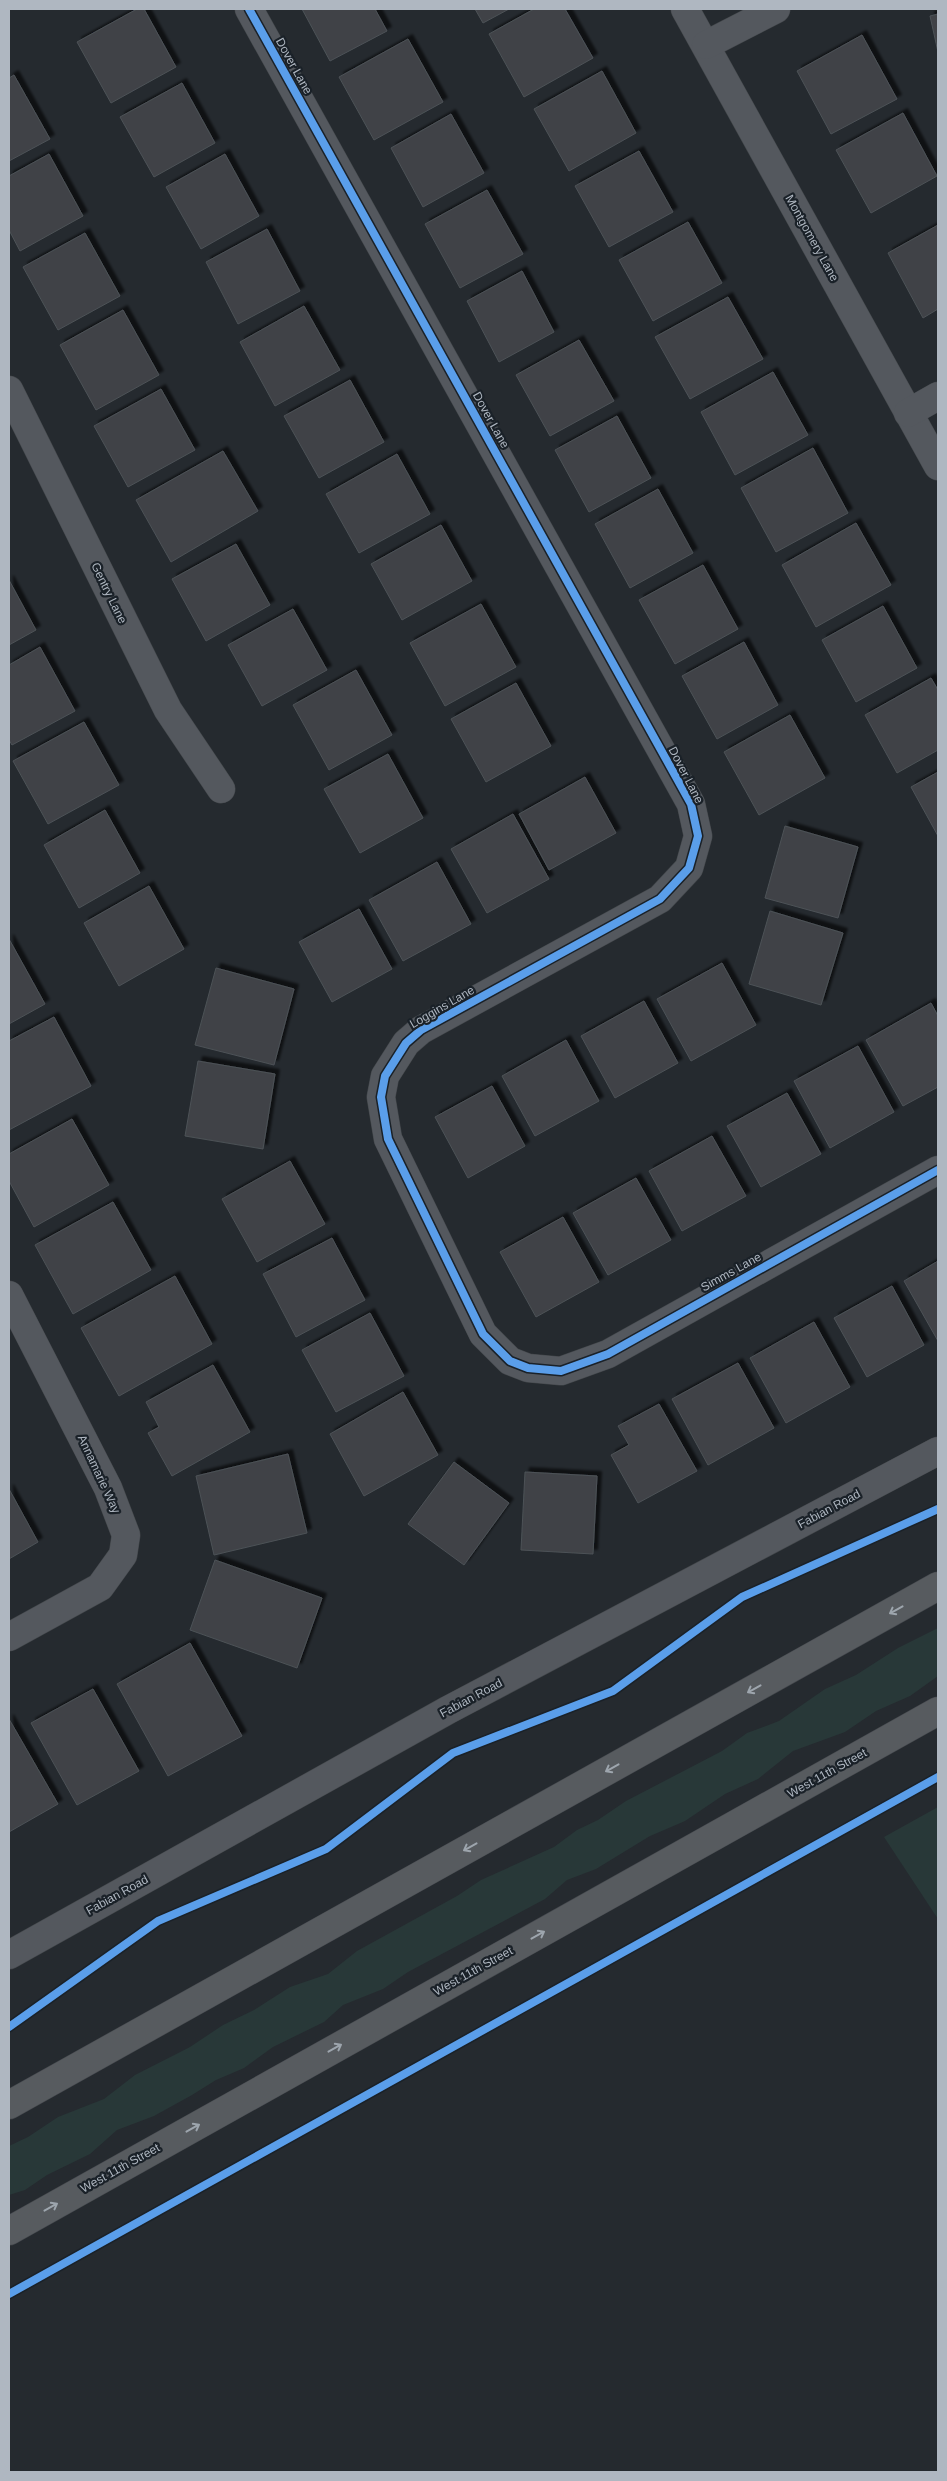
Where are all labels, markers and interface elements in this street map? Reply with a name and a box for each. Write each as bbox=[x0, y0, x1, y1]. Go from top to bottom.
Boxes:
street label: Dover Lane bbox=[273, 35, 315, 97]
street label: Montgomery Lane bbox=[782, 192, 842, 284]
street label: Dover Lane bbox=[470, 389, 512, 451]
street label: Gentry Lane bbox=[88, 560, 130, 626]
street label: Dover Lane bbox=[666, 744, 706, 806]
street label: Loggins Lane bbox=[407, 983, 477, 1031]
street label: Simms Lane bbox=[698, 1250, 764, 1294]
street label: Annamarie Way bbox=[75, 1433, 123, 1515]
street label: Fabian Road bbox=[795, 1487, 863, 1531]
one-way arrow bbox=[889, 1605, 903, 1615]
street label: Fabian Road bbox=[437, 1676, 505, 1720]
one-way arrow bbox=[746, 1684, 761, 1694]
street label: West 11th Street bbox=[785, 1745, 870, 1801]
one-way arrow bbox=[605, 1764, 620, 1773]
one-way arrow bbox=[463, 1843, 478, 1853]
street label: Fabian Road bbox=[84, 1872, 150, 1918]
one-way arrow bbox=[530, 1930, 545, 1939]
street label: West 11th Street bbox=[431, 1943, 516, 1999]
one-way arrow bbox=[327, 2043, 342, 2053]
one-way arrow bbox=[186, 2122, 200, 2132]
street label: West 11th Street bbox=[78, 2140, 163, 2196]
one-way arrow bbox=[44, 2202, 59, 2212]

